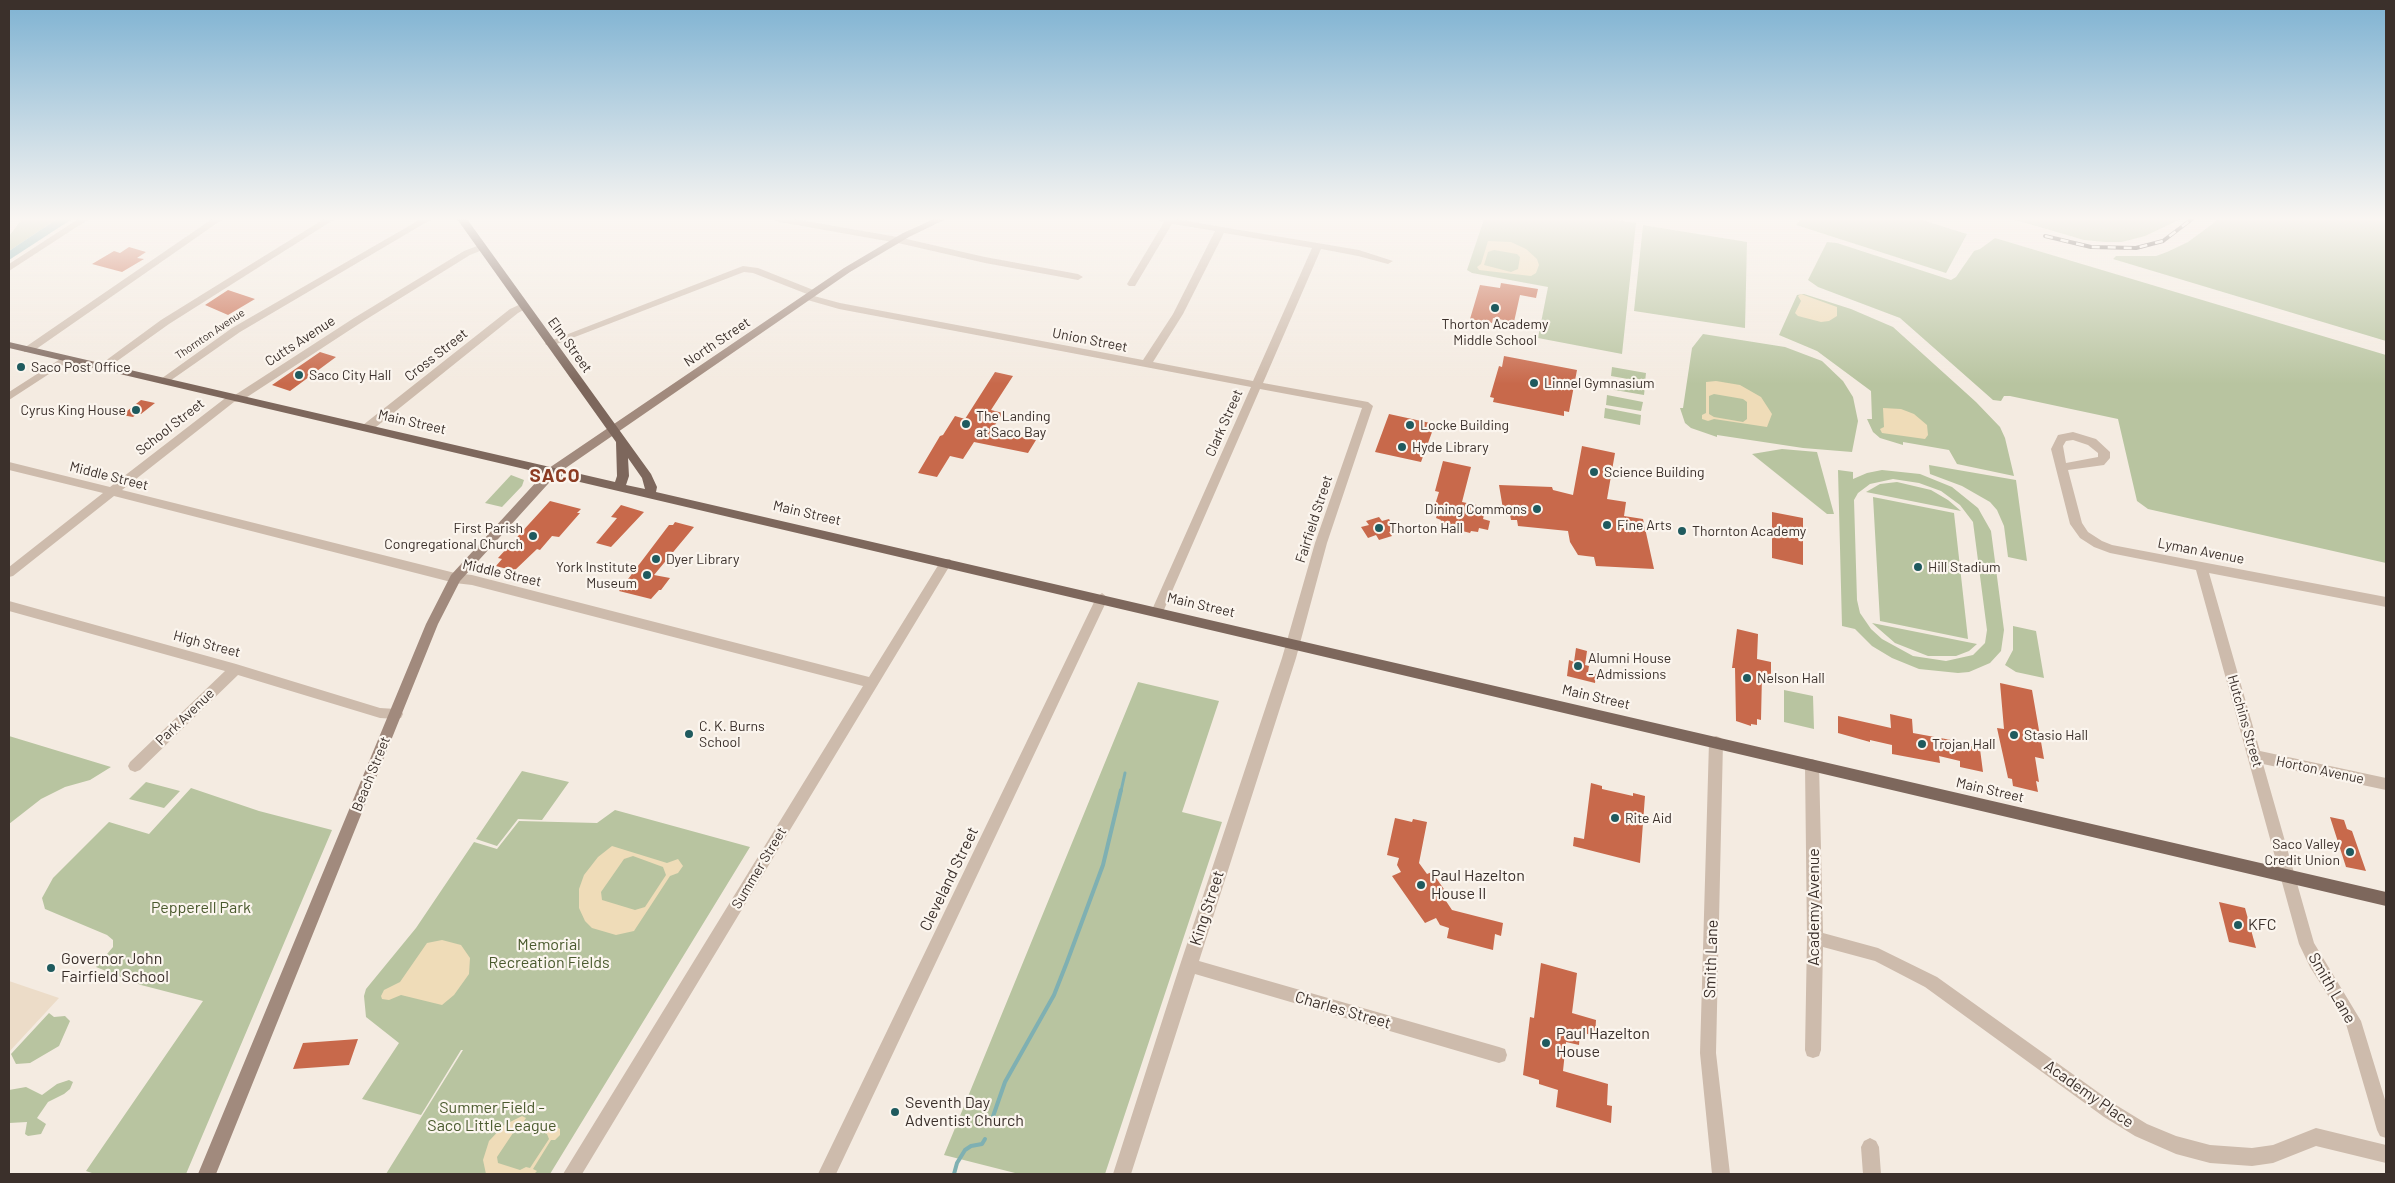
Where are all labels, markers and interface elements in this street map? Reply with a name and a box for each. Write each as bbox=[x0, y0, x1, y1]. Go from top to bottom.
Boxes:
marker: Thorton Academy Middle School bbox=[1489, 302, 1501, 314]
street label: Thornton Avenue bbox=[173, 306, 247, 362]
street label: Cutts Avenue bbox=[262, 312, 338, 370]
street label: Elm Street bbox=[544, 314, 596, 376]
street label: North Street bbox=[681, 314, 753, 370]
place label: Thorton Academy Middle School bbox=[1442, 316, 1548, 348]
street label: Union Street bbox=[1051, 324, 1129, 356]
street label: Cross Street bbox=[401, 325, 471, 385]
place label: Saco Post Office bbox=[31, 359, 131, 375]
marker: Saco Post Office bbox=[15, 361, 27, 373]
place label: Saco City Hall bbox=[309, 367, 391, 383]
marker: Saco City Hall bbox=[293, 369, 305, 381]
place label: Linnel Gymnasium bbox=[1544, 375, 1655, 391]
marker: Linnel Gymnasium bbox=[1528, 377, 1540, 389]
street label: Clark Street bbox=[1202, 387, 1246, 459]
street label: School Street bbox=[132, 395, 208, 459]
place label: Cyrus King House bbox=[20, 402, 126, 418]
marker: Cyrus King House bbox=[130, 404, 142, 416]
street label: Main Street bbox=[376, 406, 448, 438]
place label: The Landing at Saco Bay bbox=[976, 408, 1050, 441]
place label: Locke Building bbox=[1420, 417, 1509, 433]
marker: The Landing at Saco Bay bbox=[960, 418, 972, 430]
marker: Locke Building bbox=[1404, 419, 1416, 431]
place label: Hyde Library bbox=[1412, 439, 1489, 455]
marker: Hyde Library bbox=[1396, 441, 1408, 453]
street label: Middle Street bbox=[68, 458, 150, 494]
place label: Science Building bbox=[1604, 464, 1705, 480]
district label: SACO bbox=[529, 465, 581, 487]
marker: Science Building bbox=[1588, 466, 1600, 478]
street label: Fairfield Street bbox=[1292, 473, 1336, 565]
street label: Main Street bbox=[771, 497, 843, 529]
place label: Dining Commons bbox=[1425, 501, 1527, 517]
marker: Dining Commons bbox=[1531, 503, 1543, 515]
place label: Fine Arts bbox=[1617, 517, 1672, 533]
marker: Fine Arts bbox=[1601, 519, 1613, 531]
place label: First Parish Congregational Church bbox=[384, 520, 523, 552]
place label: Thorton Hall bbox=[1389, 520, 1463, 536]
marker: Thorton Hall bbox=[1373, 522, 1385, 534]
place label: Thornton Academy bbox=[1692, 523, 1806, 539]
marker: Thornton Academy bbox=[1676, 525, 1688, 537]
marker: First Parish Congregational Church bbox=[527, 530, 539, 542]
street label: Lyman Avenue bbox=[2156, 534, 2246, 568]
place label: Dyer Library bbox=[666, 551, 739, 567]
marker: Dyer Library bbox=[650, 553, 662, 565]
street label: Middle Street bbox=[461, 556, 543, 590]
place label: York Institute Museum bbox=[556, 559, 637, 592]
place label: Hill Stadium bbox=[1928, 559, 2001, 575]
marker: Hill Stadium bbox=[1912, 561, 1924, 573]
marker: York Institute Museum bbox=[641, 569, 653, 581]
street label: Main Street bbox=[1165, 589, 1237, 621]
street label: High Street bbox=[172, 627, 242, 661]
place label: Alumni House - Admissions bbox=[1588, 650, 1671, 682]
marker: Alumni House - Admissions bbox=[1572, 660, 1584, 672]
place label: Nelson Hall bbox=[1757, 670, 1825, 686]
marker: Nelson Hall bbox=[1741, 672, 1753, 684]
street label: Hutchins Street bbox=[2224, 673, 2266, 769]
street label: Main Street bbox=[1560, 681, 1632, 713]
street label: Park Avenue bbox=[152, 685, 218, 749]
place label: C. K. Burns School bbox=[699, 718, 765, 750]
place label: Stasio Hall bbox=[2024, 727, 2088, 743]
marker: C. K. Burns School bbox=[683, 728, 695, 740]
marker: Stasio Hall bbox=[2008, 729, 2020, 741]
street label: Beach Street bbox=[348, 734, 394, 814]
place label: Trojan Hall bbox=[1932, 736, 1996, 752]
marker: Trojan Hall bbox=[1916, 738, 1928, 750]
street label: Horton Avenue bbox=[2275, 752, 2365, 788]
street label: Main Street bbox=[1954, 774, 2026, 806]
place label: Rite Aid bbox=[1625, 810, 1672, 826]
marker: Rite Aid bbox=[1609, 812, 1621, 824]
street label: Summer Street bbox=[728, 824, 790, 912]
street label: Cleveland Street bbox=[915, 824, 983, 934]
place label: Saco Valley Credit Union bbox=[2265, 836, 2340, 869]
marker: Saco Valley Credit Union bbox=[2344, 846, 2356, 858]
street label: Academy Avenue bbox=[1804, 848, 1824, 966]
place label: Paul Hazelton House II bbox=[1431, 866, 1525, 904]
street label: King Street bbox=[1186, 868, 1228, 948]
marker: Paul Hazelton House II bbox=[1415, 879, 1427, 891]
park label: Pepperell Park bbox=[151, 898, 251, 918]
place label: KFC bbox=[2248, 915, 2277, 935]
street label: Smith Lane bbox=[1700, 919, 1722, 999]
marker: KFC bbox=[2232, 919, 2244, 931]
park label: Memorial Recreation Fields bbox=[488, 935, 610, 973]
place label: Governor John Fairfield School bbox=[61, 949, 169, 987]
street label: Smith Lane bbox=[2304, 949, 2360, 1027]
marker: Governor John Fairfield School bbox=[45, 962, 57, 974]
street label: Charles Street bbox=[1293, 987, 1393, 1033]
place label: Paul Hazelton House bbox=[1556, 1024, 1650, 1062]
marker: Paul Hazelton House bbox=[1540, 1037, 1552, 1049]
street label: Academy Place bbox=[2040, 1056, 2138, 1132]
place label: Seventh Day Adventist Church bbox=[905, 1093, 1024, 1131]
park label: Summer Field - Saco Little League bbox=[427, 1098, 557, 1136]
marker: Seventh Day Adventist Church bbox=[889, 1106, 901, 1118]

